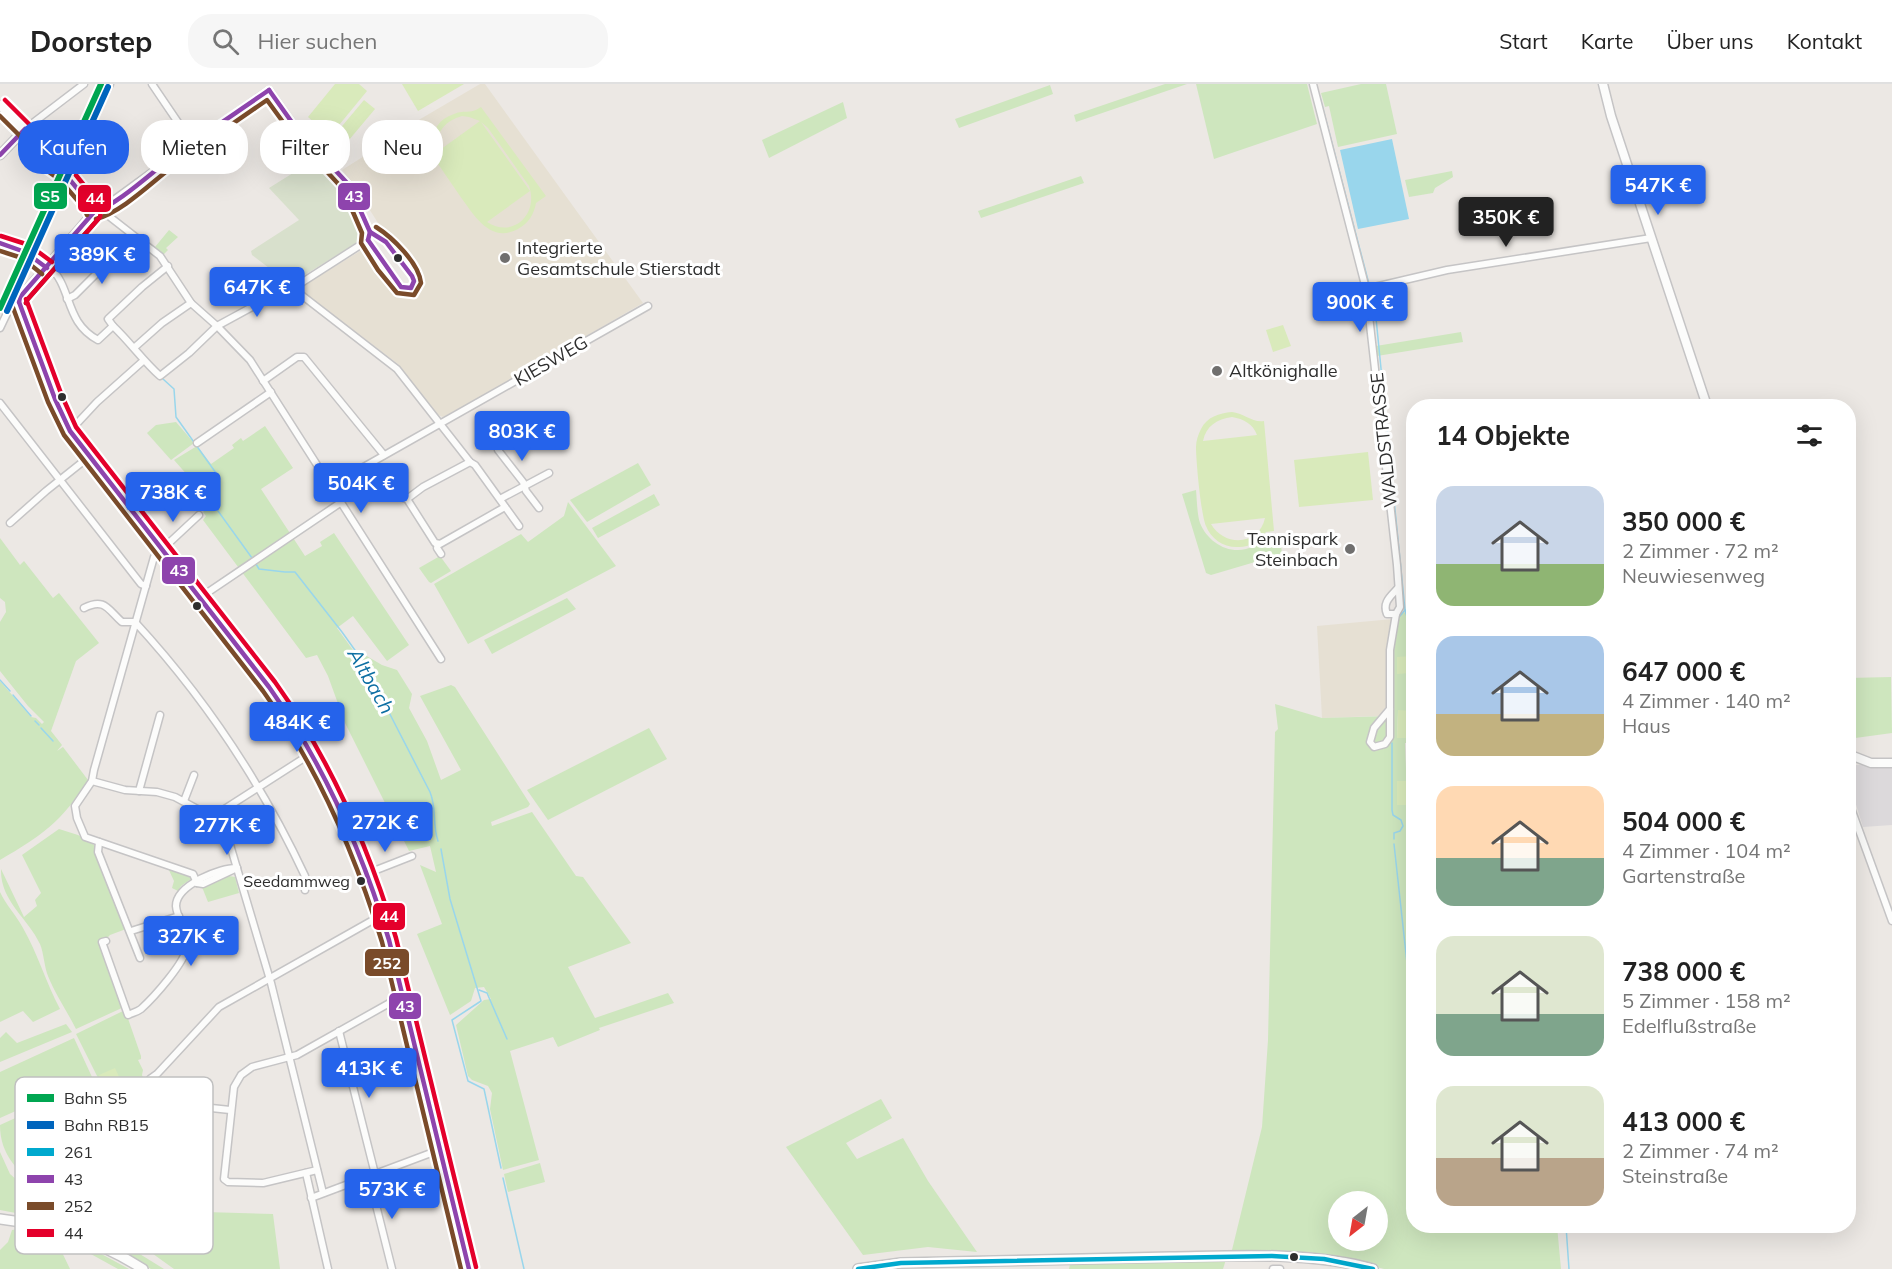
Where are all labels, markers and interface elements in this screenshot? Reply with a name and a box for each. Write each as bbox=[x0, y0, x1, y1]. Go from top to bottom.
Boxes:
search box bbox=[188, 14, 608, 68]
text: Doorstep bbox=[30, 24, 152, 59]
icon: search bbox=[209, 25, 242, 58]
text: Hier suchen bbox=[257, 27, 377, 55]
text: Start bbox=[1499, 28, 1548, 54]
text: Karte bbox=[1581, 28, 1633, 54]
text: Über uns bbox=[1666, 28, 1754, 54]
text: Kontakt bbox=[1787, 28, 1862, 54]
chip: Kaufen bbox=[18, 120, 129, 174]
chip: Mieten bbox=[141, 120, 248, 174]
chip: Filter bbox=[260, 120, 350, 174]
chip: Neu bbox=[362, 120, 443, 174]
pin: 547K € bbox=[1609, 165, 1707, 216]
text: 547K € bbox=[1625, 172, 1691, 197]
line badge: S5 bbox=[33, 182, 68, 210]
line badge: 43 bbox=[337, 182, 371, 211]
line badge: 44 bbox=[77, 184, 112, 213]
text: S5 bbox=[40, 186, 60, 206]
text: 43 bbox=[344, 186, 364, 206]
text: 44 bbox=[85, 188, 105, 208]
pin: 350K € bbox=[1457, 197, 1555, 248]
text: 350K € bbox=[1473, 204, 1539, 229]
pin: 389K € bbox=[53, 234, 151, 285]
place label: Integrierte Gesamtschule Stierstadt bbox=[517, 236, 720, 280]
text: 389K € bbox=[69, 241, 135, 266]
marker: Integrierte Gesamtschule Stierstadt bbox=[498, 251, 512, 265]
unlabelled marker bbox=[392, 252, 404, 264]
pin: 647K € bbox=[208, 267, 306, 318]
text: 647K € bbox=[224, 274, 290, 299]
pin: 900K € bbox=[1311, 282, 1409, 333]
text: 900K € bbox=[1327, 289, 1393, 314]
street label: KIESWEG bbox=[510, 330, 592, 391]
place label: Altkönighalle bbox=[1229, 359, 1338, 382]
marker: Altkönighalle bbox=[1210, 364, 1224, 378]
street label: WALDSTRASSE bbox=[1365, 371, 1402, 509]
unlabelled marker bbox=[56, 391, 68, 403]
pin: 803K € bbox=[473, 411, 571, 462]
text: 803K € bbox=[489, 418, 555, 443]
text: 14 Objekte bbox=[1436, 419, 1570, 452]
icon: filters bbox=[1793, 419, 1826, 452]
pin: 504K € bbox=[312, 463, 410, 514]
text: 504K € bbox=[328, 470, 394, 495]
pin: 738K € bbox=[124, 472, 222, 523]
text: 738K € bbox=[140, 479, 206, 504]
text: 350 000 € bbox=[1622, 505, 1745, 538]
icon: home bbox=[1484, 510, 1556, 582]
place label: Tennispark Steinbach bbox=[1247, 527, 1339, 571]
text: 2 Zimmer · 72 m² bbox=[1622, 538, 1779, 563]
marker: Tennispark Steinbach bbox=[1343, 542, 1357, 556]
line badge: 43 bbox=[161, 556, 196, 585]
text: 43 bbox=[169, 560, 189, 580]
text: Neuwiesenweg bbox=[1622, 563, 1765, 588]
unlabelled marker bbox=[191, 600, 203, 612]
water label: Altbach bbox=[342, 642, 400, 718]
text: 647 000 € bbox=[1622, 655, 1745, 688]
icon: home bbox=[1484, 660, 1556, 732]
text: 4 Zimmer · 140 m² bbox=[1622, 688, 1791, 713]
pin: 484K € bbox=[248, 702, 346, 753]
text: 484K € bbox=[264, 709, 330, 734]
text: Haus bbox=[1622, 713, 1671, 738]
pin: 272K € bbox=[336, 802, 434, 853]
pin: 277K € bbox=[178, 805, 276, 856]
text: 504 000 € bbox=[1622, 805, 1745, 838]
text: 272K € bbox=[352, 809, 418, 834]
icon: home bbox=[1484, 810, 1556, 882]
text: 277K € bbox=[194, 812, 260, 837]
text: 4 Zimmer · 104 m² bbox=[1622, 838, 1791, 863]
text: Gartenstraße bbox=[1622, 863, 1745, 888]
place label: Seedammweg bbox=[243, 871, 350, 891]
marker: Seedammweg bbox=[355, 875, 367, 887]
line badge: 44 bbox=[372, 902, 406, 931]
text: 44 bbox=[379, 906, 399, 926]
pin: 327K € bbox=[142, 916, 240, 967]
text: 327K € bbox=[158, 923, 224, 948]
line badge: 252 bbox=[364, 948, 410, 977]
text: 252 bbox=[373, 953, 401, 973]
text: 738 000 € bbox=[1622, 955, 1745, 988]
icon: home bbox=[1484, 960, 1556, 1032]
text: 5 Zimmer · 158 m² bbox=[1622, 988, 1791, 1013]
line badge: 43 bbox=[388, 992, 422, 1020]
text: 43 bbox=[395, 996, 415, 1016]
text: Edelflußstraße bbox=[1622, 1013, 1756, 1038]
pin: 413K € bbox=[320, 1048, 418, 1099]
text: 413K € bbox=[336, 1055, 402, 1080]
legend bbox=[15, 1077, 213, 1254]
text: Bahn S5 bbox=[64, 1088, 127, 1108]
text: 413 000 € bbox=[1622, 1105, 1745, 1138]
icon: home bbox=[1484, 1110, 1556, 1182]
text: Bahn RB15 bbox=[64, 1115, 149, 1135]
text: 2 Zimmer · 74 m² bbox=[1622, 1138, 1779, 1163]
text: 261 bbox=[64, 1142, 93, 1162]
text: Steinstraße bbox=[1622, 1163, 1728, 1188]
text: 43 bbox=[64, 1169, 83, 1189]
pin: 573K € bbox=[343, 1169, 441, 1220]
text: 573K € bbox=[359, 1176, 425, 1201]
north arrow bbox=[1328, 1191, 1388, 1251]
map controls bbox=[1328, 1191, 1388, 1251]
text: 252 bbox=[64, 1196, 93, 1216]
text: 44 bbox=[64, 1223, 84, 1243]
unlabelled marker bbox=[1288, 1251, 1300, 1263]

